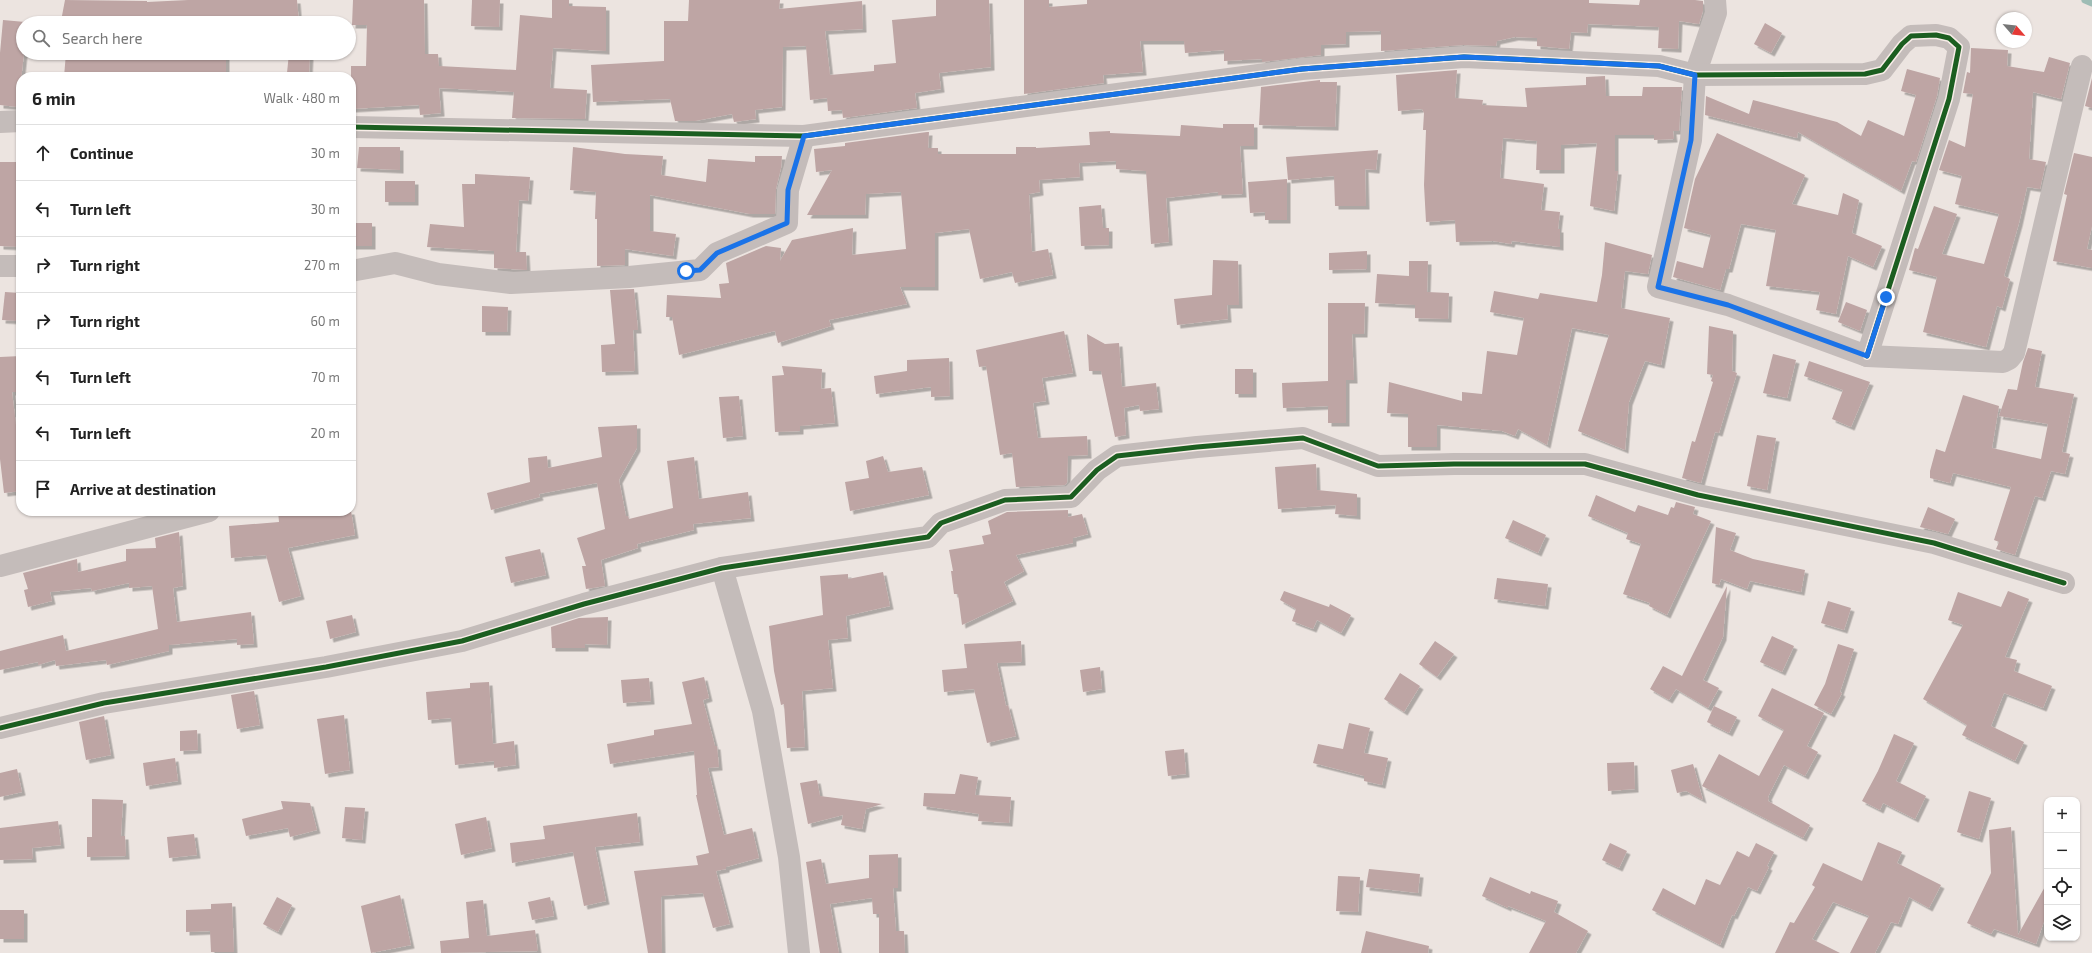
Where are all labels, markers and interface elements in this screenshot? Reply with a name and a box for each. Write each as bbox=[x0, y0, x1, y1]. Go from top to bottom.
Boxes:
north arrow bbox=[1996, 12, 2032, 48]
search box bbox=[16, 16, 356, 60]
icon: search bbox=[30, 27, 52, 49]
text: Search here bbox=[62, 29, 143, 47]
text: 6 min bbox=[32, 88, 76, 108]
text: Walk · 480 m bbox=[263, 90, 340, 106]
icon: ahead bbox=[32, 142, 54, 164]
text: Continue bbox=[70, 144, 133, 162]
text: 30 m bbox=[311, 145, 340, 161]
icon: left bbox=[32, 198, 54, 220]
text: Turn left bbox=[70, 200, 131, 218]
text: 30 m bbox=[311, 201, 340, 217]
icon: right bbox=[32, 254, 54, 276]
text: Turn right bbox=[70, 256, 140, 274]
text: 270 m bbox=[304, 257, 340, 273]
route start bbox=[677, 262, 695, 280]
route end bbox=[1877, 288, 1895, 306]
icon: right bbox=[32, 310, 54, 332]
text: Turn right bbox=[70, 312, 140, 330]
text: 60 m bbox=[310, 313, 340, 329]
icon: left bbox=[32, 366, 54, 388]
text: Turn left bbox=[70, 368, 131, 386]
text: 70 m bbox=[311, 369, 340, 385]
icon: left bbox=[32, 422, 54, 444]
text: Turn left bbox=[70, 424, 131, 442]
text: 20 m bbox=[311, 425, 340, 441]
icon: arrive bbox=[32, 478, 54, 500]
text: Arrive at destination bbox=[70, 480, 216, 498]
map controls bbox=[2044, 797, 2080, 941]
button: + bbox=[2044, 797, 2080, 833]
button: − bbox=[2044, 833, 2080, 869]
button: locate bbox=[2044, 869, 2080, 905]
button: layers bbox=[2044, 905, 2080, 941]

